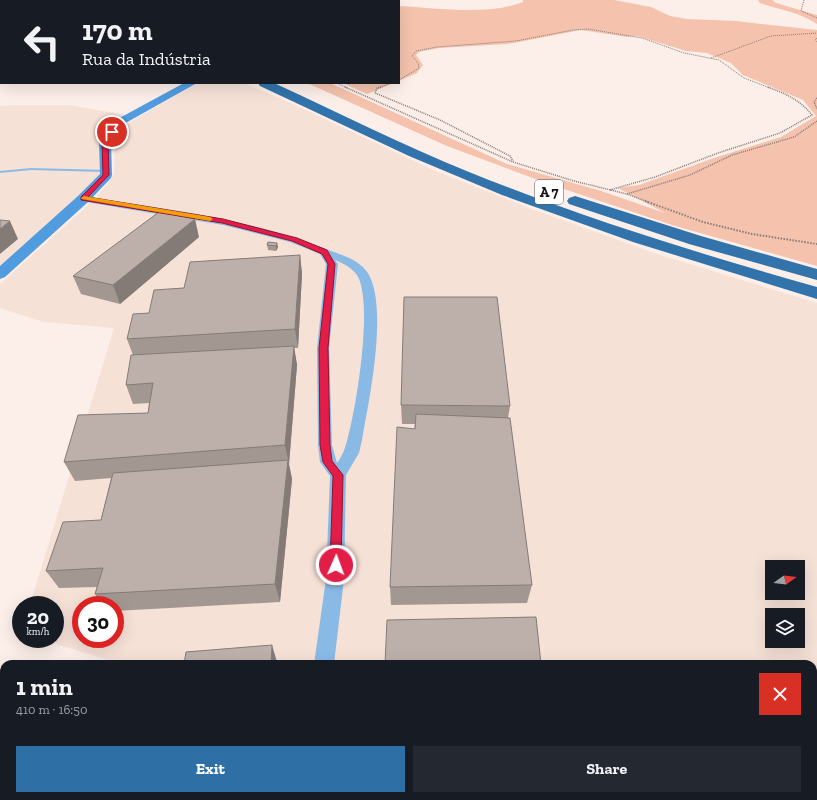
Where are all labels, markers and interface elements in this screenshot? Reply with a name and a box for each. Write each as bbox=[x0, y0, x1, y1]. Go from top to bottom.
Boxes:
text: 170 m bbox=[82, 14, 153, 47]
icon: left bbox=[16, 16, 68, 68]
text: Rua da Indústria bbox=[82, 48, 211, 70]
pin bbox=[95, 115, 129, 149]
icon: arrive bbox=[101, 121, 123, 143]
road number: A 7 bbox=[535, 180, 563, 204]
position arrow bbox=[315, 544, 357, 586]
north arrow bbox=[765, 560, 805, 600]
map controls bbox=[765, 560, 805, 648]
speed limit sign: 30 bbox=[72, 596, 124, 648]
text: 20 bbox=[27, 605, 49, 629]
button: layers bbox=[765, 608, 805, 648]
text: km/h bbox=[27, 626, 49, 638]
text: 1 min bbox=[16, 672, 73, 701]
button: close bbox=[759, 673, 801, 715]
text: 410 m · 16:50 bbox=[16, 702, 87, 717]
button: Exit bbox=[16, 746, 405, 792]
button: Share bbox=[413, 746, 801, 792]

